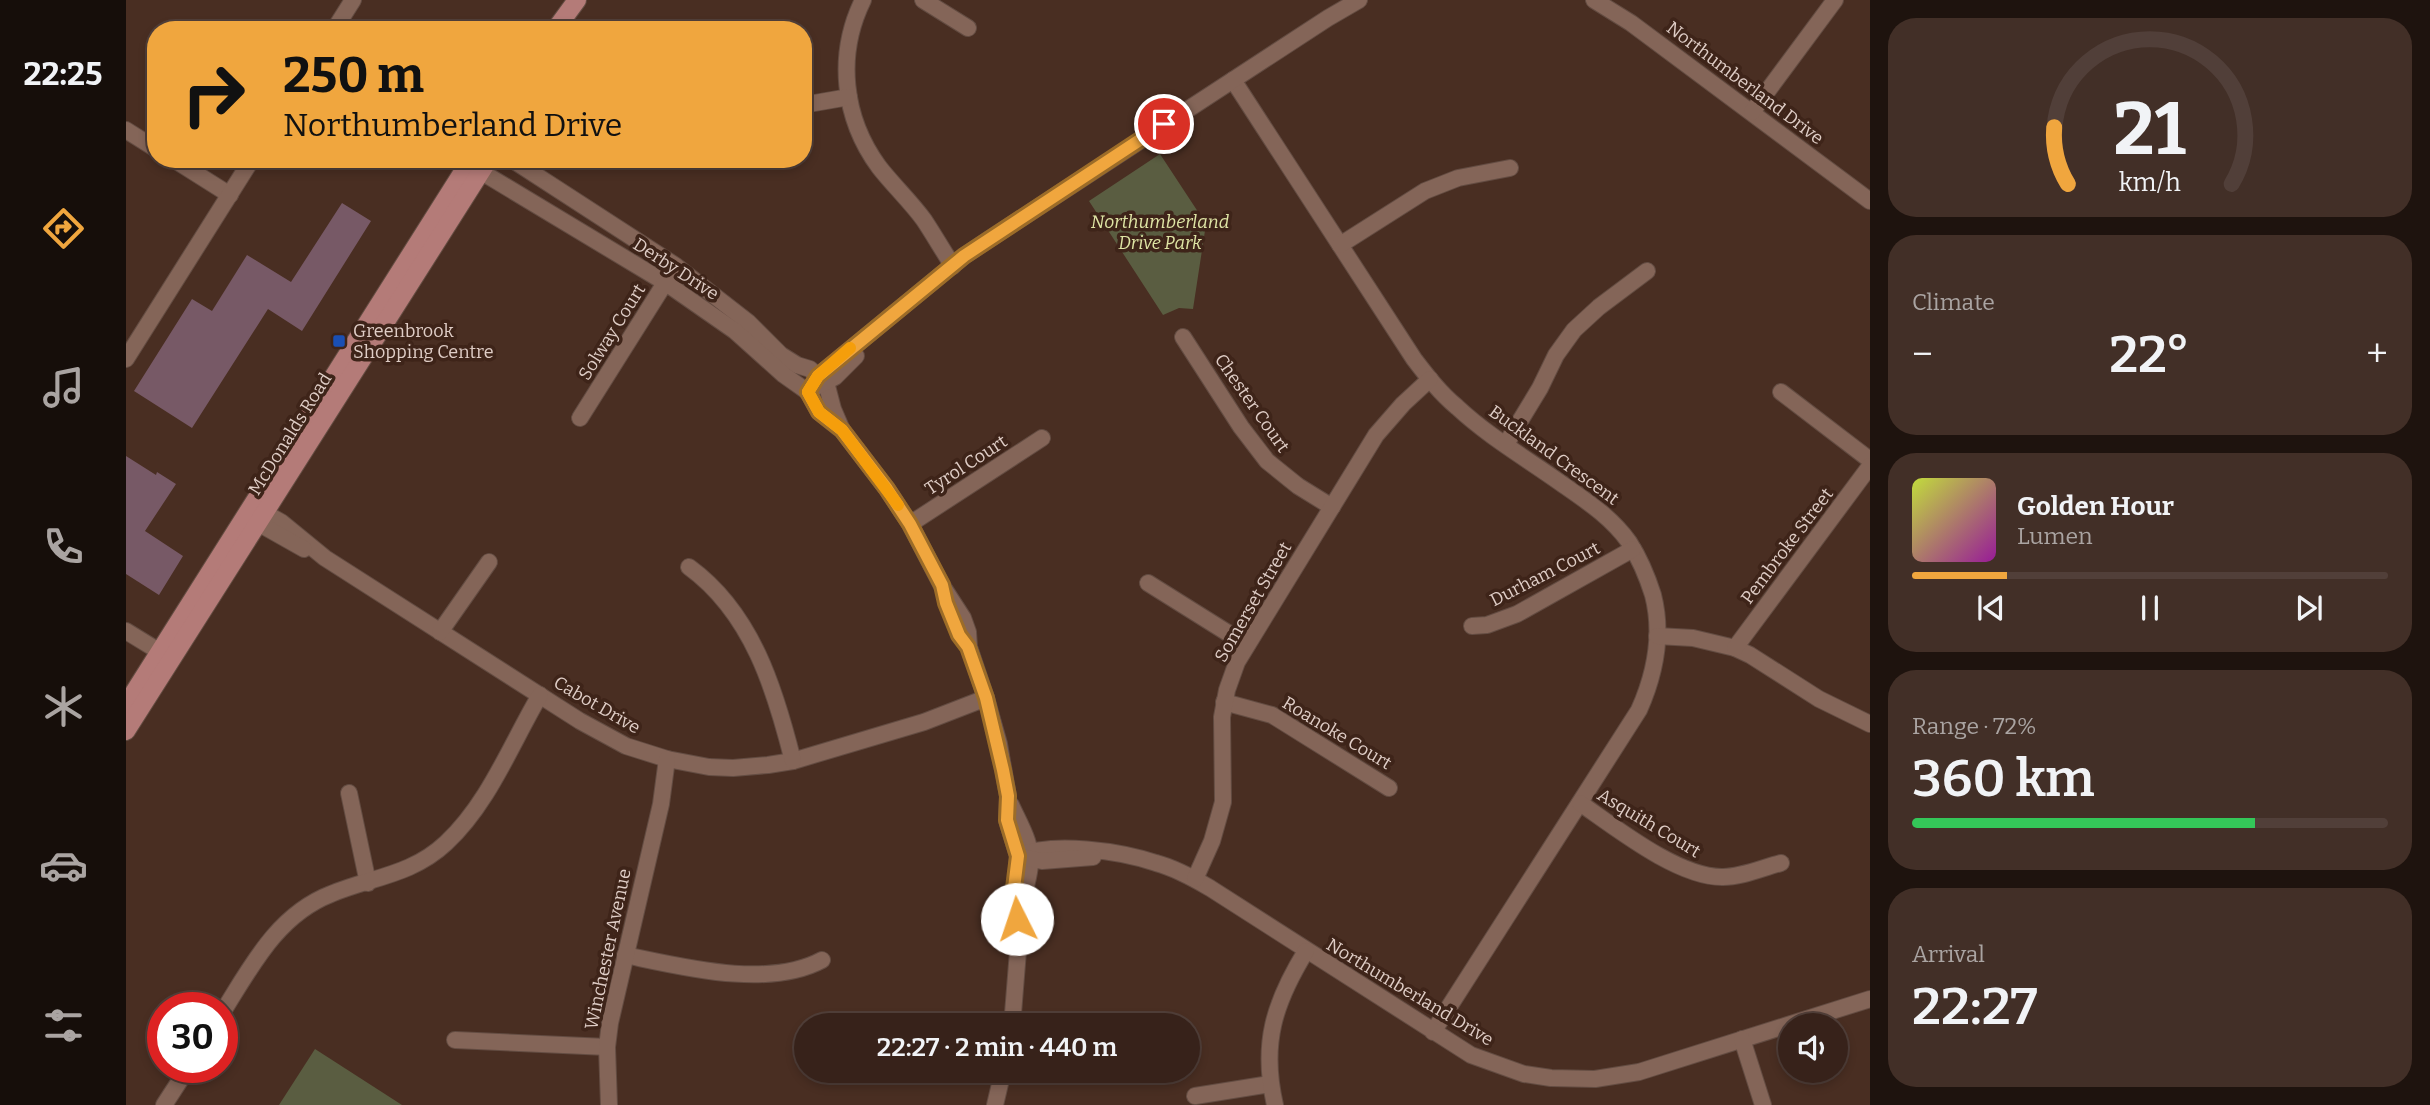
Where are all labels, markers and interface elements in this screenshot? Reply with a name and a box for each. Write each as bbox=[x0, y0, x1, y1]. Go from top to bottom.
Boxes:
street label: Northumberland Drive bbox=[1662, 17, 1828, 149]
text: 250 m bbox=[283, 46, 424, 105]
icon: right bbox=[168, 49, 259, 140]
text: 22:25 bbox=[23, 55, 103, 93]
text: 21 bbox=[2114, 86, 2187, 173]
pin bbox=[1134, 94, 1194, 154]
icon: arrive bbox=[1145, 105, 1183, 143]
text: Northumberland Drive bbox=[283, 106, 622, 144]
text: km/h bbox=[2119, 168, 2181, 198]
icon: directions bbox=[39, 204, 88, 253]
park label: Northumberland Drive Park bbox=[1091, 211, 1230, 254]
street label: Derby Drive bbox=[629, 233, 723, 305]
street label: Solway Court bbox=[574, 279, 651, 384]
text: Climate bbox=[1912, 288, 1995, 316]
place label: Greenbrook Shopping Centre bbox=[353, 320, 493, 363]
text: 22° bbox=[2109, 323, 2190, 386]
text: − bbox=[1912, 331, 1933, 377]
text: + bbox=[2366, 331, 2388, 377]
marker: Greenbrook Shopping Centre bbox=[331, 333, 347, 349]
street label: Chester Court bbox=[1210, 349, 1294, 457]
icon: music bbox=[39, 363, 88, 412]
street label: McDonalds Road bbox=[244, 369, 337, 499]
street label: Buckland Crescent bbox=[1485, 400, 1624, 510]
street label: Tyrol Court bbox=[921, 430, 1012, 500]
street label: Pembroke Street bbox=[1736, 483, 1838, 608]
text: Golden Hour bbox=[2017, 491, 2174, 522]
icon: phone bbox=[39, 522, 88, 571]
text: Lumen bbox=[2017, 522, 2093, 550]
street label: Durham Court bbox=[1486, 537, 1604, 611]
street label: Somerset Street bbox=[1210, 538, 1297, 666]
icon: previous bbox=[1972, 589, 2010, 627]
icon: pause bbox=[2131, 589, 2169, 627]
icon: next bbox=[2290, 589, 2328, 627]
street label: Cabot Drive bbox=[550, 671, 644, 739]
icon: climate bbox=[39, 682, 88, 731]
street label: Roanoke Court bbox=[1278, 692, 1396, 774]
text: Range · 72% bbox=[1912, 712, 2036, 740]
text: 360 km bbox=[1912, 747, 2095, 810]
street label: Asquith Court bbox=[1594, 784, 1705, 863]
icon: car bbox=[39, 841, 88, 890]
street label: Winchester Avenue bbox=[580, 867, 636, 1031]
position arrow bbox=[980, 882, 1054, 956]
street label: Northumberland Drive bbox=[1323, 933, 1497, 1051]
text: Arrival bbox=[1912, 940, 1985, 968]
text: 22:27 bbox=[1912, 975, 2038, 1038]
speed limit sign: 30 bbox=[147, 992, 238, 1083]
icon: filters bbox=[39, 1001, 88, 1050]
map controls bbox=[1778, 1013, 1848, 1083]
button: sound bbox=[1778, 1013, 1848, 1083]
text: 22:27 · 2 min · 440 m bbox=[877, 1032, 1117, 1063]

